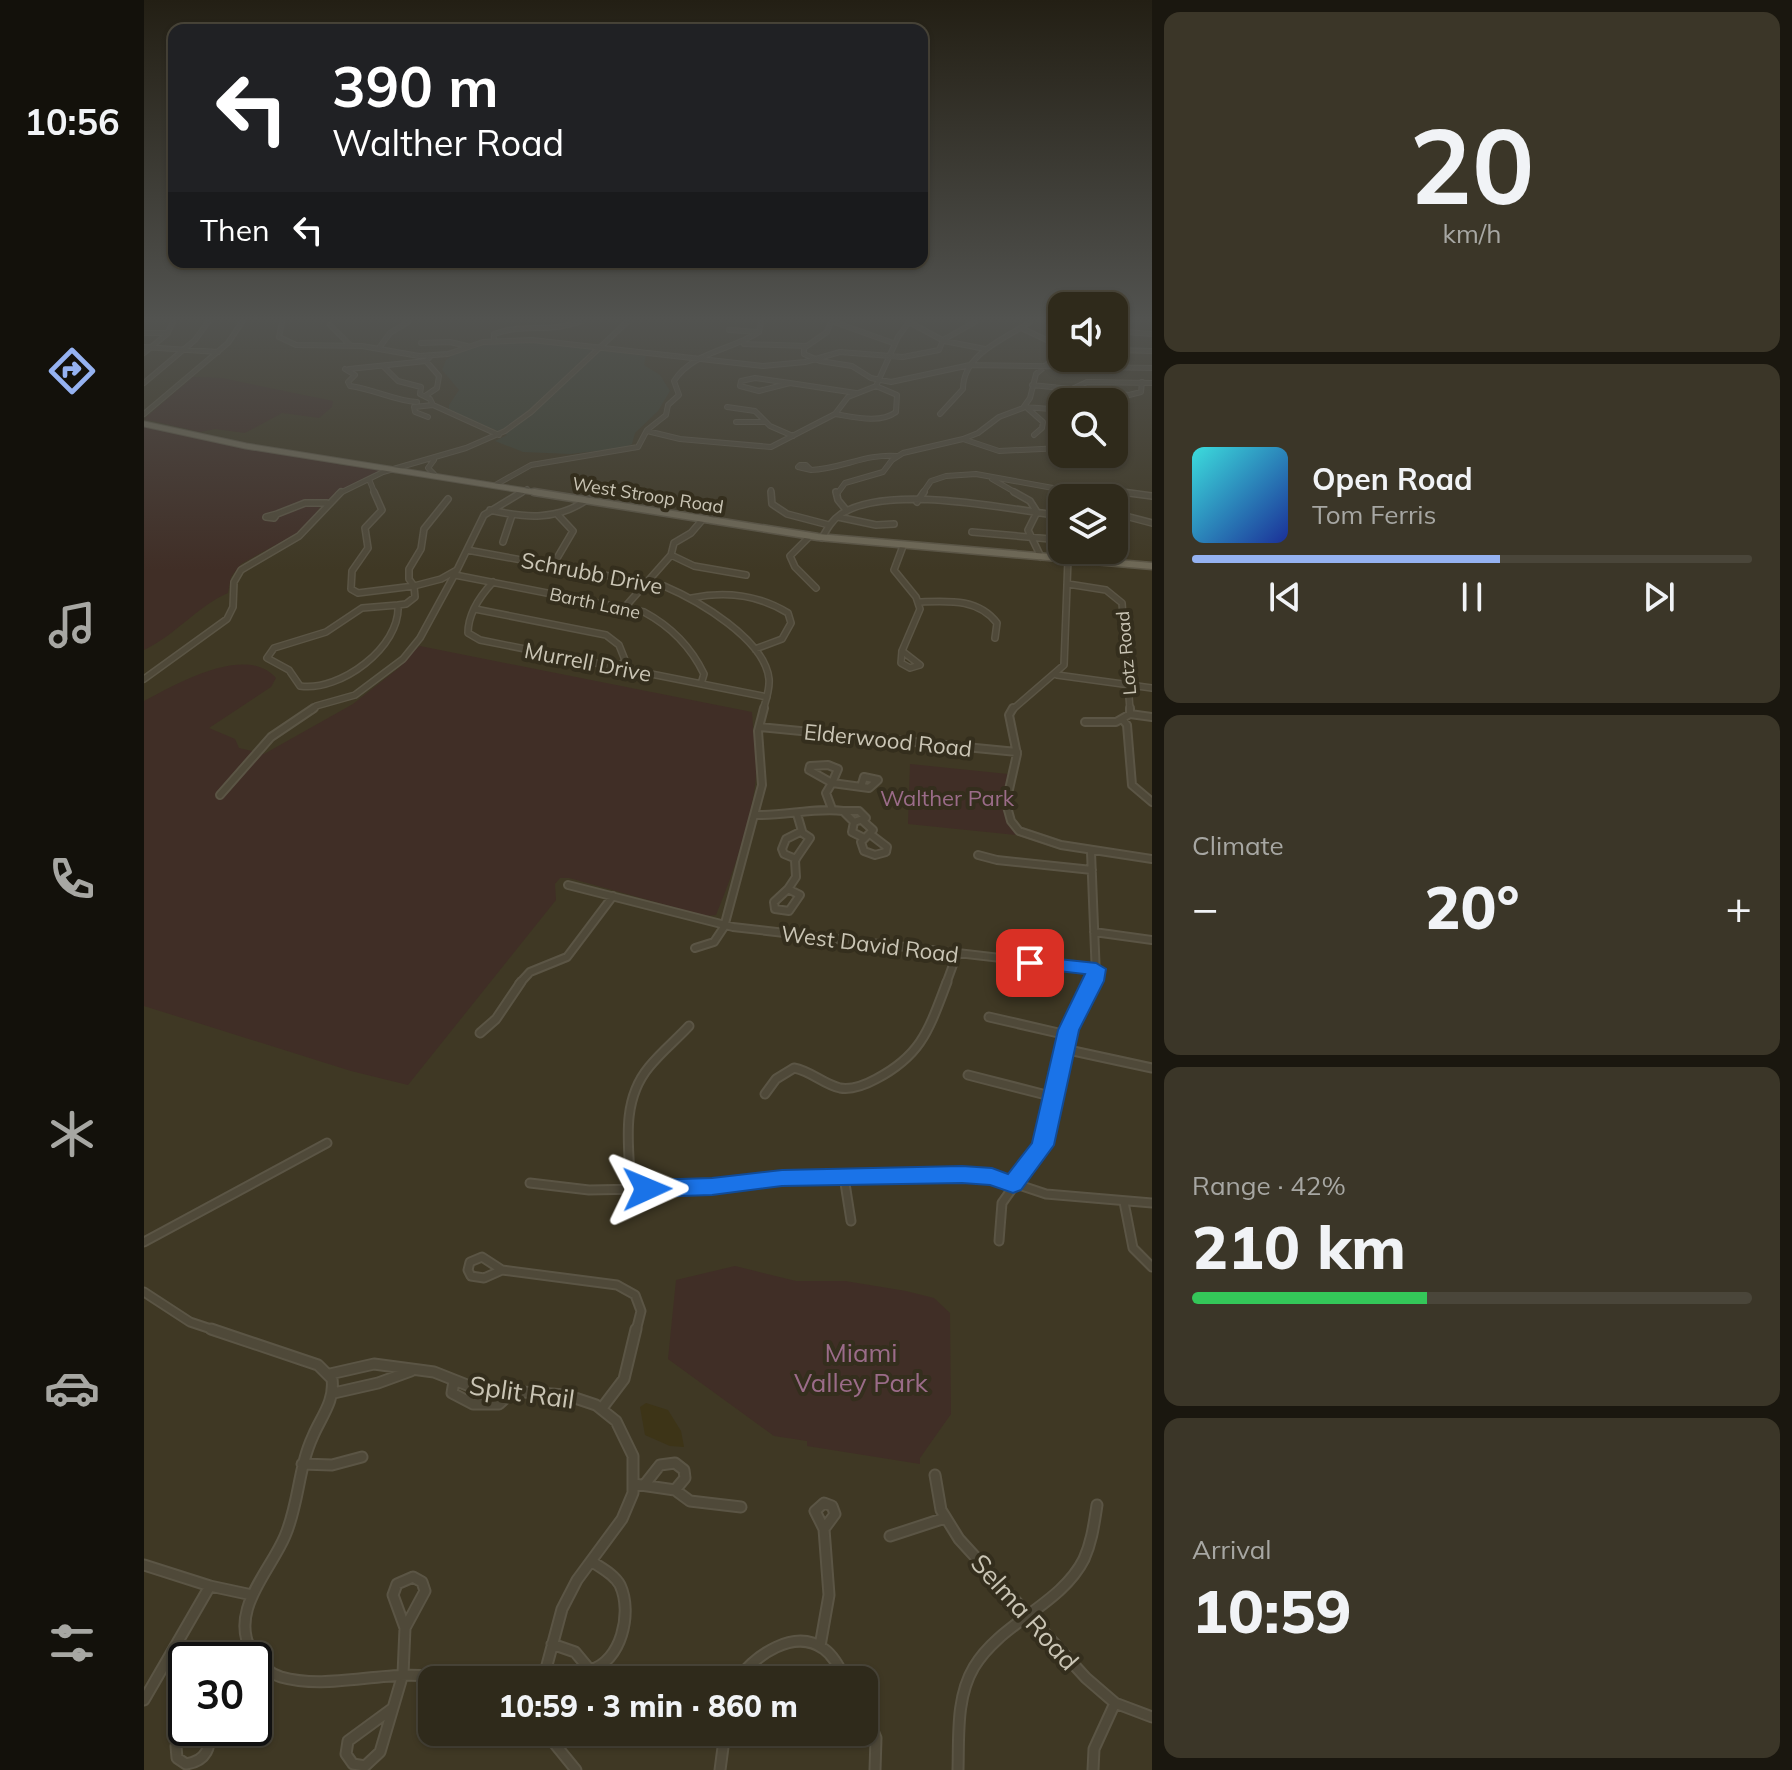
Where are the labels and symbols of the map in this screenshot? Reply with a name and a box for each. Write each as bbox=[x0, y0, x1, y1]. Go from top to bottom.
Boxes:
street label: West Stroop Road bbox=[571, 472, 725, 518]
street label: Schrubb Drive bbox=[519, 546, 665, 600]
street label: Barth Lane bbox=[547, 582, 643, 624]
street label: Lotz Road bbox=[1111, 610, 1141, 696]
street label: Murrell Drive bbox=[522, 636, 654, 688]
street label: Elderwood Road bbox=[803, 717, 973, 763]
park label: Walther Park bbox=[880, 784, 1015, 812]
street label: West David Road bbox=[780, 919, 960, 969]
pin bbox=[996, 929, 1064, 997]
position arrow bbox=[605, 1147, 689, 1231]
park label: Miami Valley Park bbox=[794, 1336, 929, 1399]
street label: Split Rail bbox=[467, 1368, 577, 1416]
street label: Selma Road bbox=[964, 1547, 1086, 1677]
speed limit sign: 30 bbox=[168, 1642, 272, 1746]

